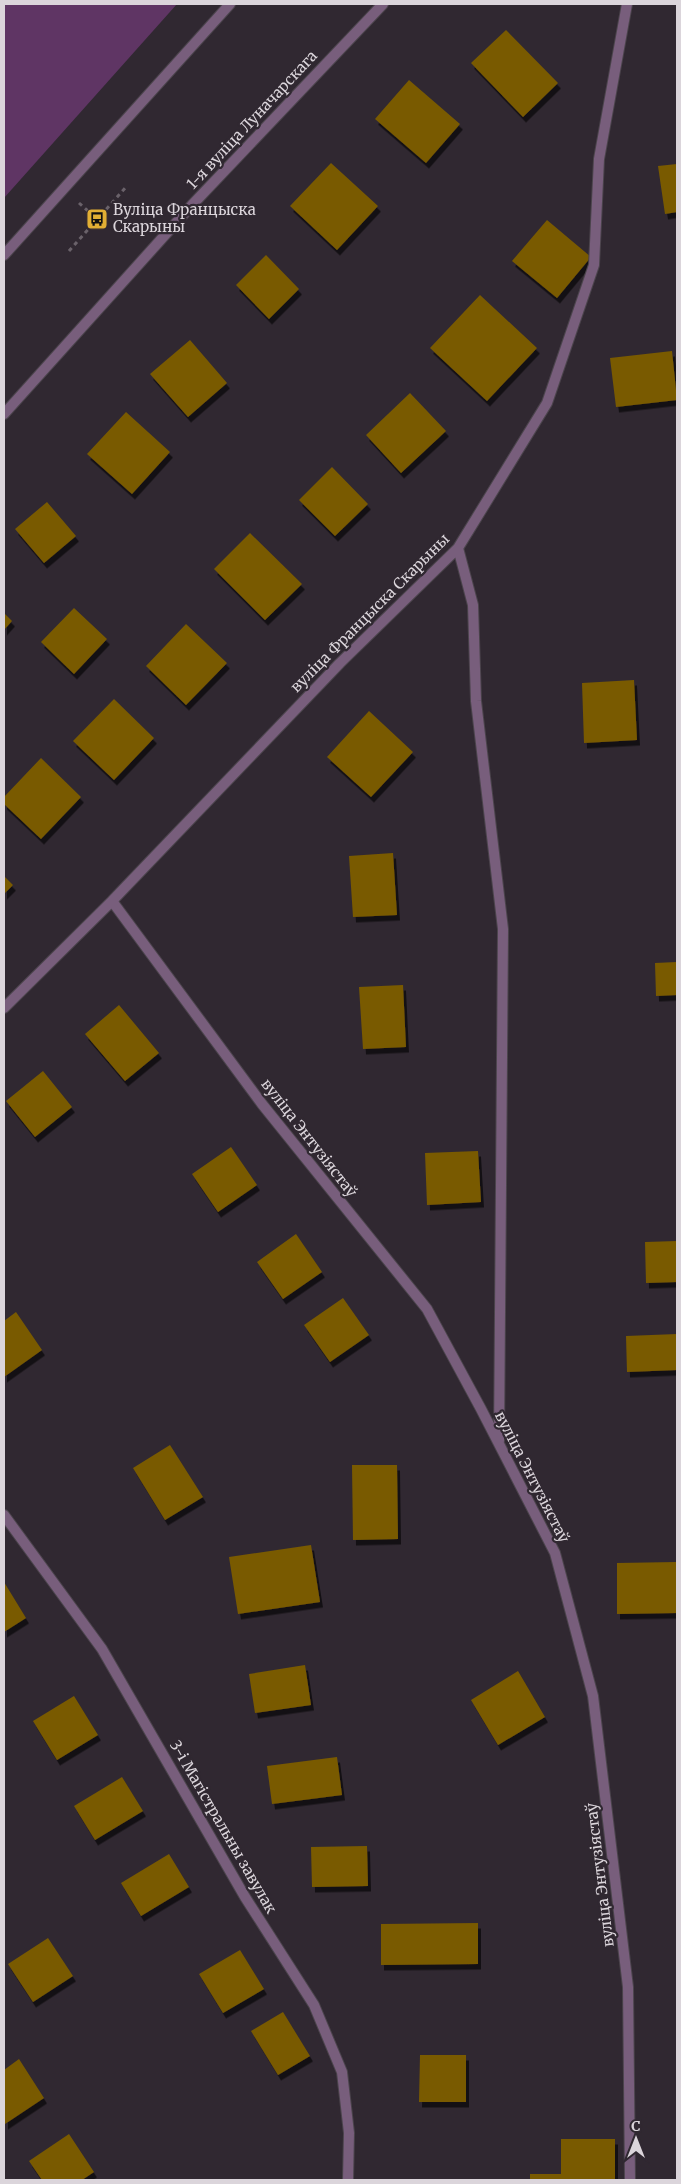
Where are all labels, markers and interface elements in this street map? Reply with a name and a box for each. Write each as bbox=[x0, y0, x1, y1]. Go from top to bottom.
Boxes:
street label: 1-я вуліца Луначарскага bbox=[182, 46, 321, 193]
place label: Вуліца Францыска Скарыны bbox=[113, 200, 256, 236]
bus stop icon: Вуліца Францыска Скарыны bbox=[85, 207, 109, 231]
street label: вуліца Францыска Скарыны bbox=[286, 529, 453, 696]
street label: вуліца Энтузіястаў bbox=[257, 1075, 362, 1201]
street label: вуліца Энтузіястаў bbox=[491, 1408, 574, 1546]
street label: 3-і Магістральны завулак bbox=[166, 1737, 281, 1917]
street label: вуліца Энтузіястаў bbox=[581, 1802, 618, 1948]
north arrow bbox=[611, 2114, 661, 2164]
text: С bbox=[631, 2117, 641, 2135]

